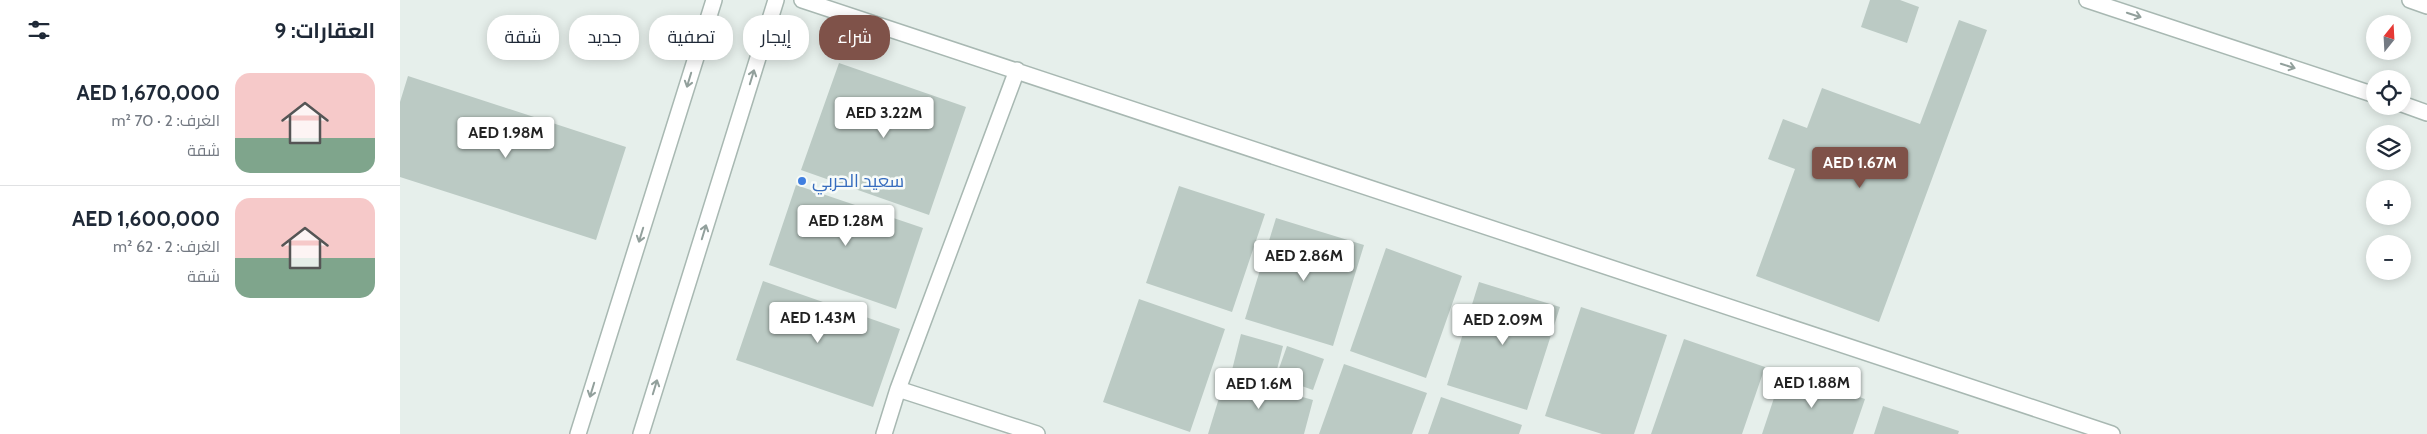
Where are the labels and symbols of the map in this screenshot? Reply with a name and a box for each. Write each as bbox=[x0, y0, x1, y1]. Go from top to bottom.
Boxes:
one-way arrow bbox=[2125, 11, 2141, 21]
north arrow bbox=[2366, 15, 2411, 60]
one-way arrow bbox=[2280, 62, 2296, 72]
one-way arrow bbox=[748, 70, 757, 86]
one-way arrow bbox=[684, 72, 694, 88]
pin: AED 3.22M bbox=[827, 96, 941, 139]
pin: AED 1.98M bbox=[449, 116, 563, 159]
pin: AED 1.67M bbox=[1803, 146, 1917, 189]
place label: سعيد الحربي bbox=[812, 170, 904, 195]
marker: سعيد الحربي bbox=[796, 175, 808, 187]
pin: AED 1.28M bbox=[789, 204, 903, 247]
one-way arrow bbox=[699, 225, 709, 241]
one-way arrow bbox=[635, 227, 645, 243]
pin: AED 2.86M bbox=[1247, 240, 1361, 282]
pin: AED 1.43M bbox=[761, 302, 875, 344]
pin: AED 2.09M bbox=[1446, 304, 1560, 346]
pin: AED 1.88M bbox=[1755, 366, 1869, 409]
pin: AED 1.6M bbox=[1207, 368, 1311, 410]
one-way arrow bbox=[651, 380, 661, 396]
one-way arrow bbox=[587, 382, 596, 397]

